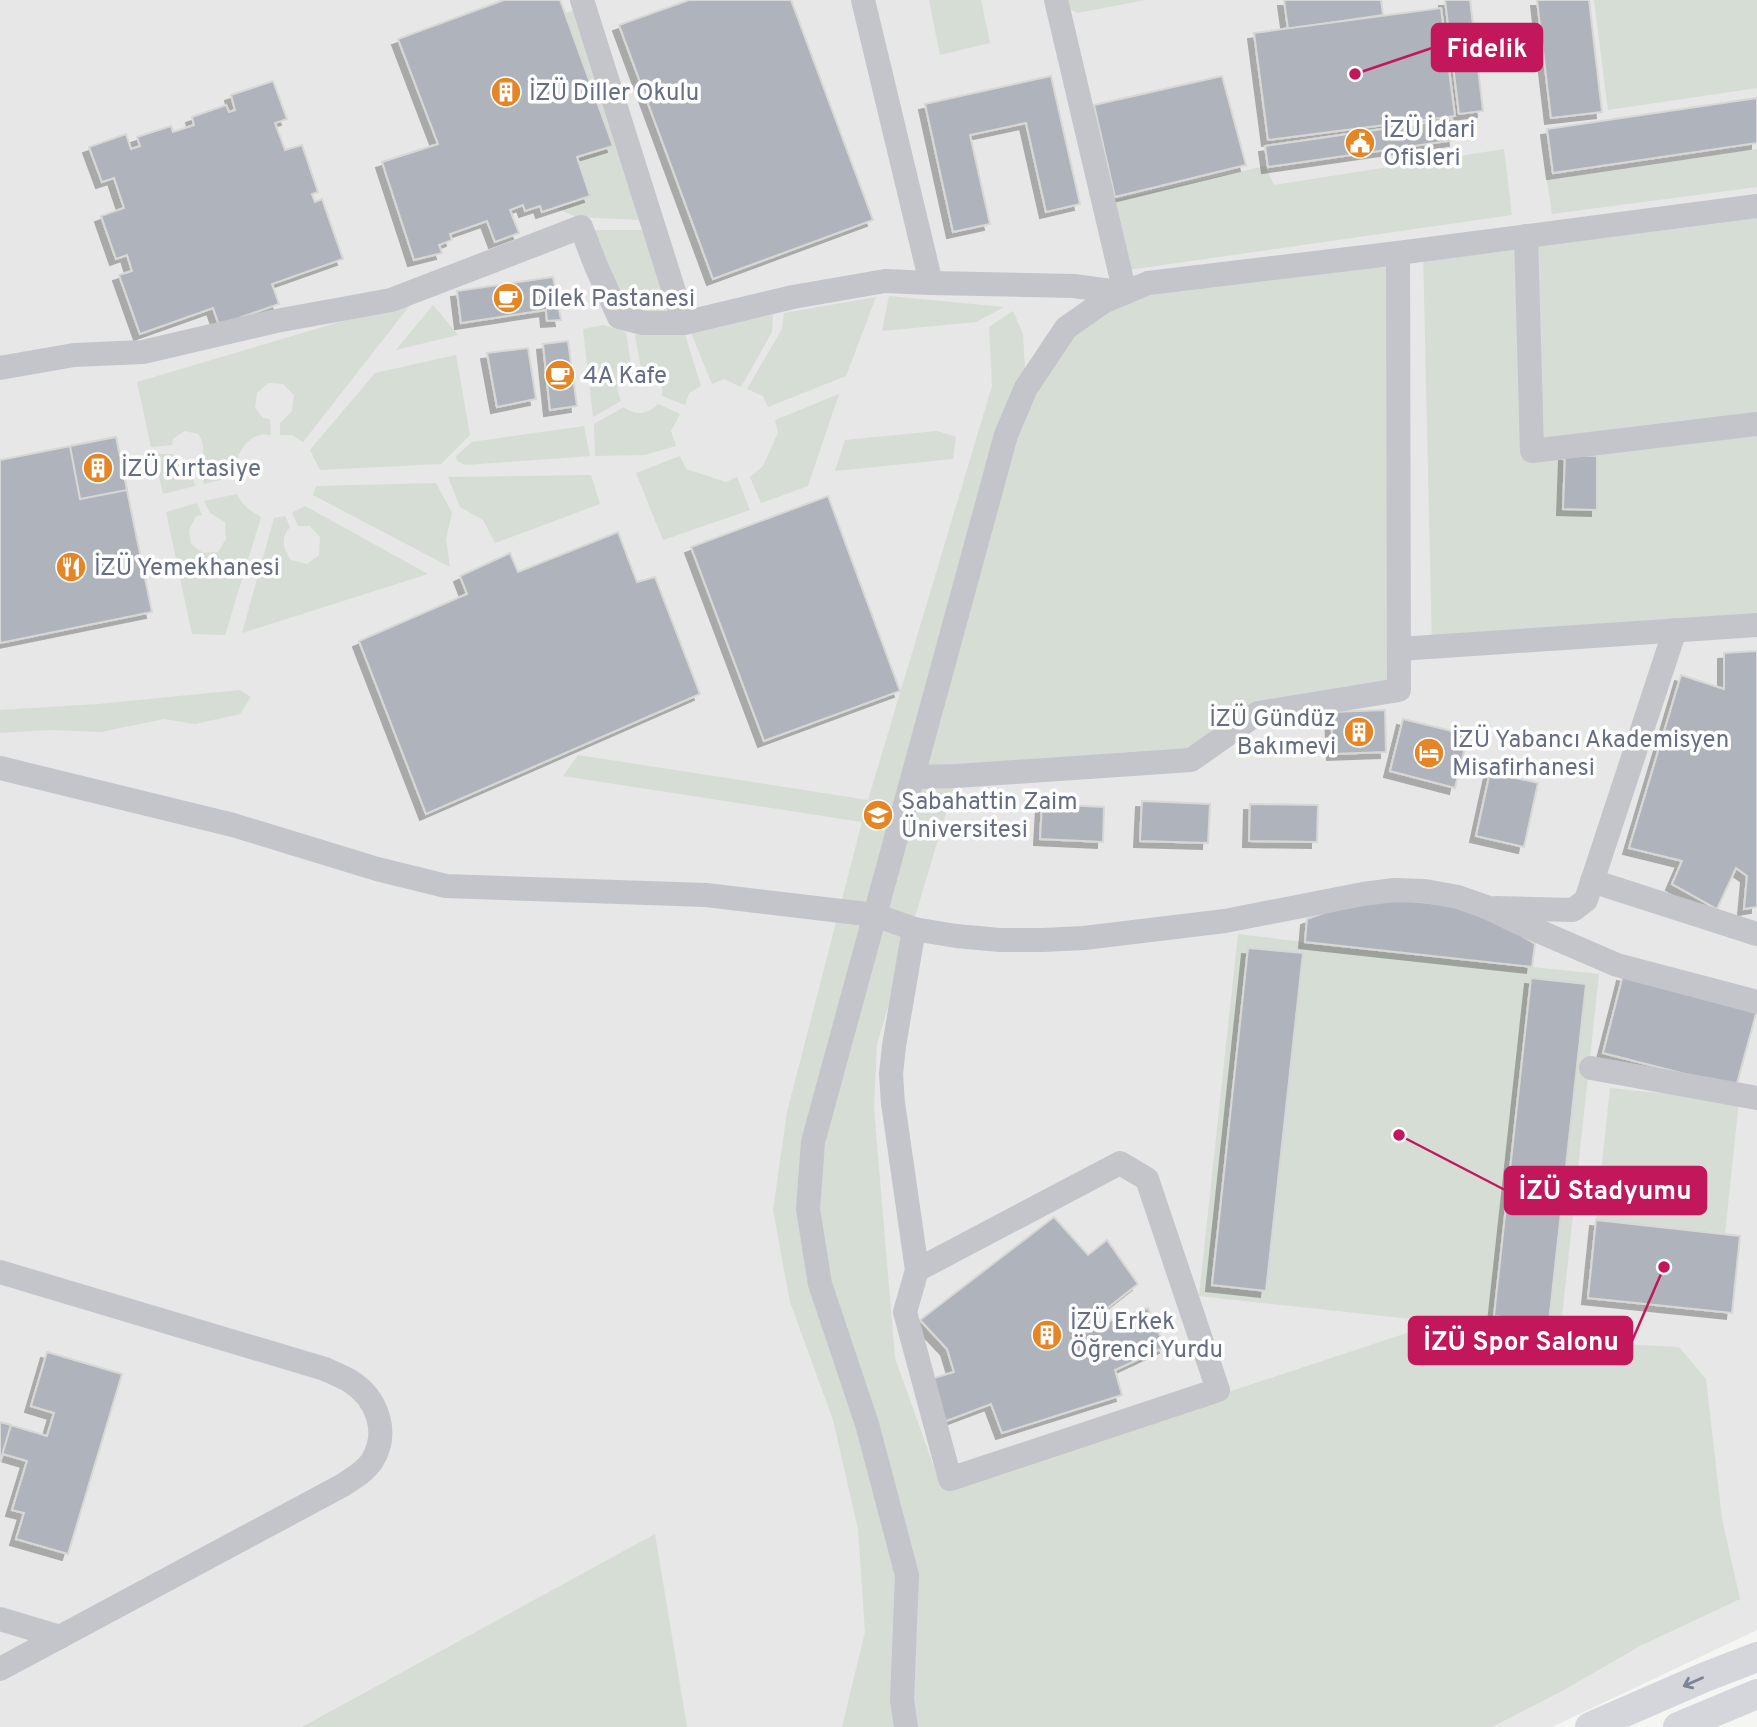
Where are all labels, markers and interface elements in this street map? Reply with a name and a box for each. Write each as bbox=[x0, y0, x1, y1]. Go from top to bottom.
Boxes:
callout: Fidelik bbox=[1432, 24, 1542, 71]
text: Fidelik bbox=[1446, 34, 1528, 67]
building icon: İZÜ Diller Okulu bbox=[489, 75, 523, 109]
place label: İZÜ Diller Okulu bbox=[529, 77, 699, 109]
place label: İZÜ İdari Ofisleri bbox=[1383, 114, 1475, 174]
public building icon: İZÜ İdari Ofisleri bbox=[1343, 126, 1377, 160]
cafe icon: Dilek Pastanesi bbox=[491, 281, 525, 315]
place label: Dilek Pastanesi bbox=[531, 285, 695, 315]
cafe icon: 4A Kafe bbox=[543, 358, 577, 392]
place label: 4A Kafe bbox=[583, 362, 667, 392]
building icon: İZÜ Kırtasiye bbox=[81, 451, 115, 485]
place label: İZÜ Kırtasiye bbox=[121, 453, 261, 485]
restaurant icon: İZÜ Yemekhanesi bbox=[54, 550, 88, 584]
place label: İZÜ Yemekhanesi bbox=[94, 552, 280, 584]
place label: İZÜ Gündüz Bakımevi bbox=[1209, 703, 1336, 763]
building icon: İZÜ Gündüz Bakımevi bbox=[1342, 715, 1376, 749]
place label: İZÜ Yabancı Akademisyen Misafirhanesi bbox=[1452, 724, 1729, 784]
hotel icon: İZÜ Yabancı Akademisyen Misafirhanesi bbox=[1412, 736, 1446, 770]
place label: Sabahattin Zaim Üniversitesi bbox=[901, 788, 1078, 846]
school or university icon: Sabahattin Zaim Üniversitesi bbox=[861, 798, 895, 832]
callout: İZÜ Stadyumu bbox=[1505, 1167, 1706, 1214]
text: İZÜ Stadyumu bbox=[1518, 1174, 1692, 1209]
place label: İZÜ Erkek Öğrenci Yurdu bbox=[1070, 1306, 1223, 1366]
callout: İZÜ Spor Salonu bbox=[1409, 1317, 1632, 1364]
building icon: İZÜ Erkek Öğrenci Yurdu bbox=[1030, 1318, 1064, 1352]
text: İZÜ Spor Salonu bbox=[1423, 1325, 1619, 1360]
one-way arrow bbox=[1683, 1676, 1705, 1689]

